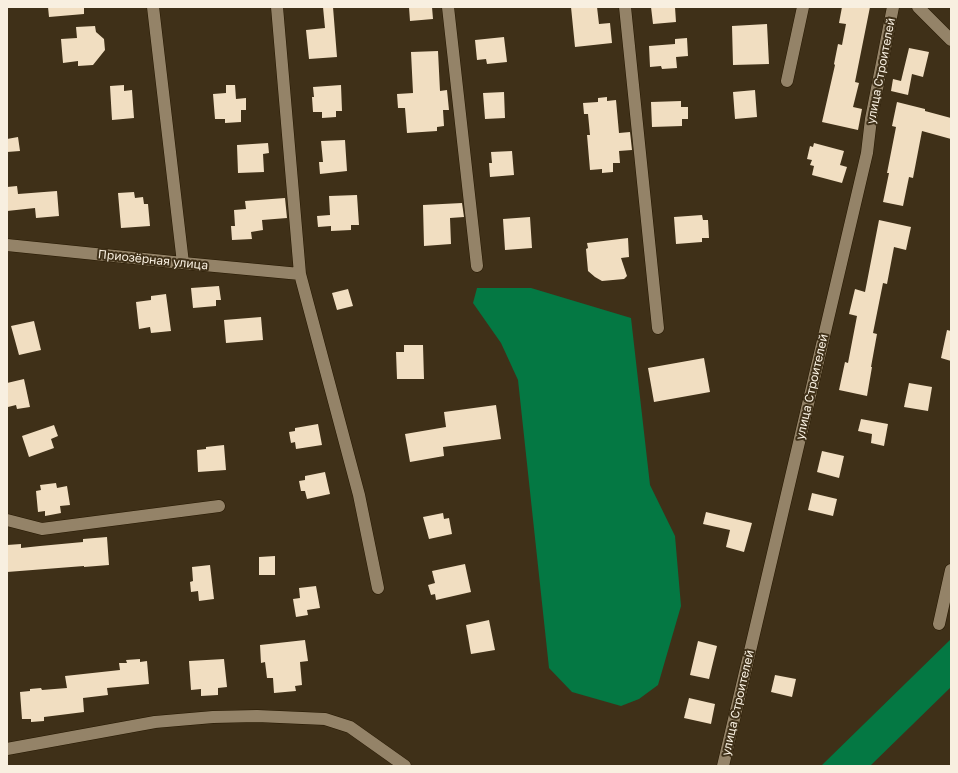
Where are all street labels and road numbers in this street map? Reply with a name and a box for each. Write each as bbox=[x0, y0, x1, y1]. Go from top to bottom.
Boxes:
street label: улица Строителей bbox=[864, 17, 898, 125]
street label: Приозёрная улица bbox=[97, 247, 209, 273]
street label: улица Строителей bbox=[793, 333, 831, 441]
street label: улица Строителей bbox=[719, 649, 757, 757]

